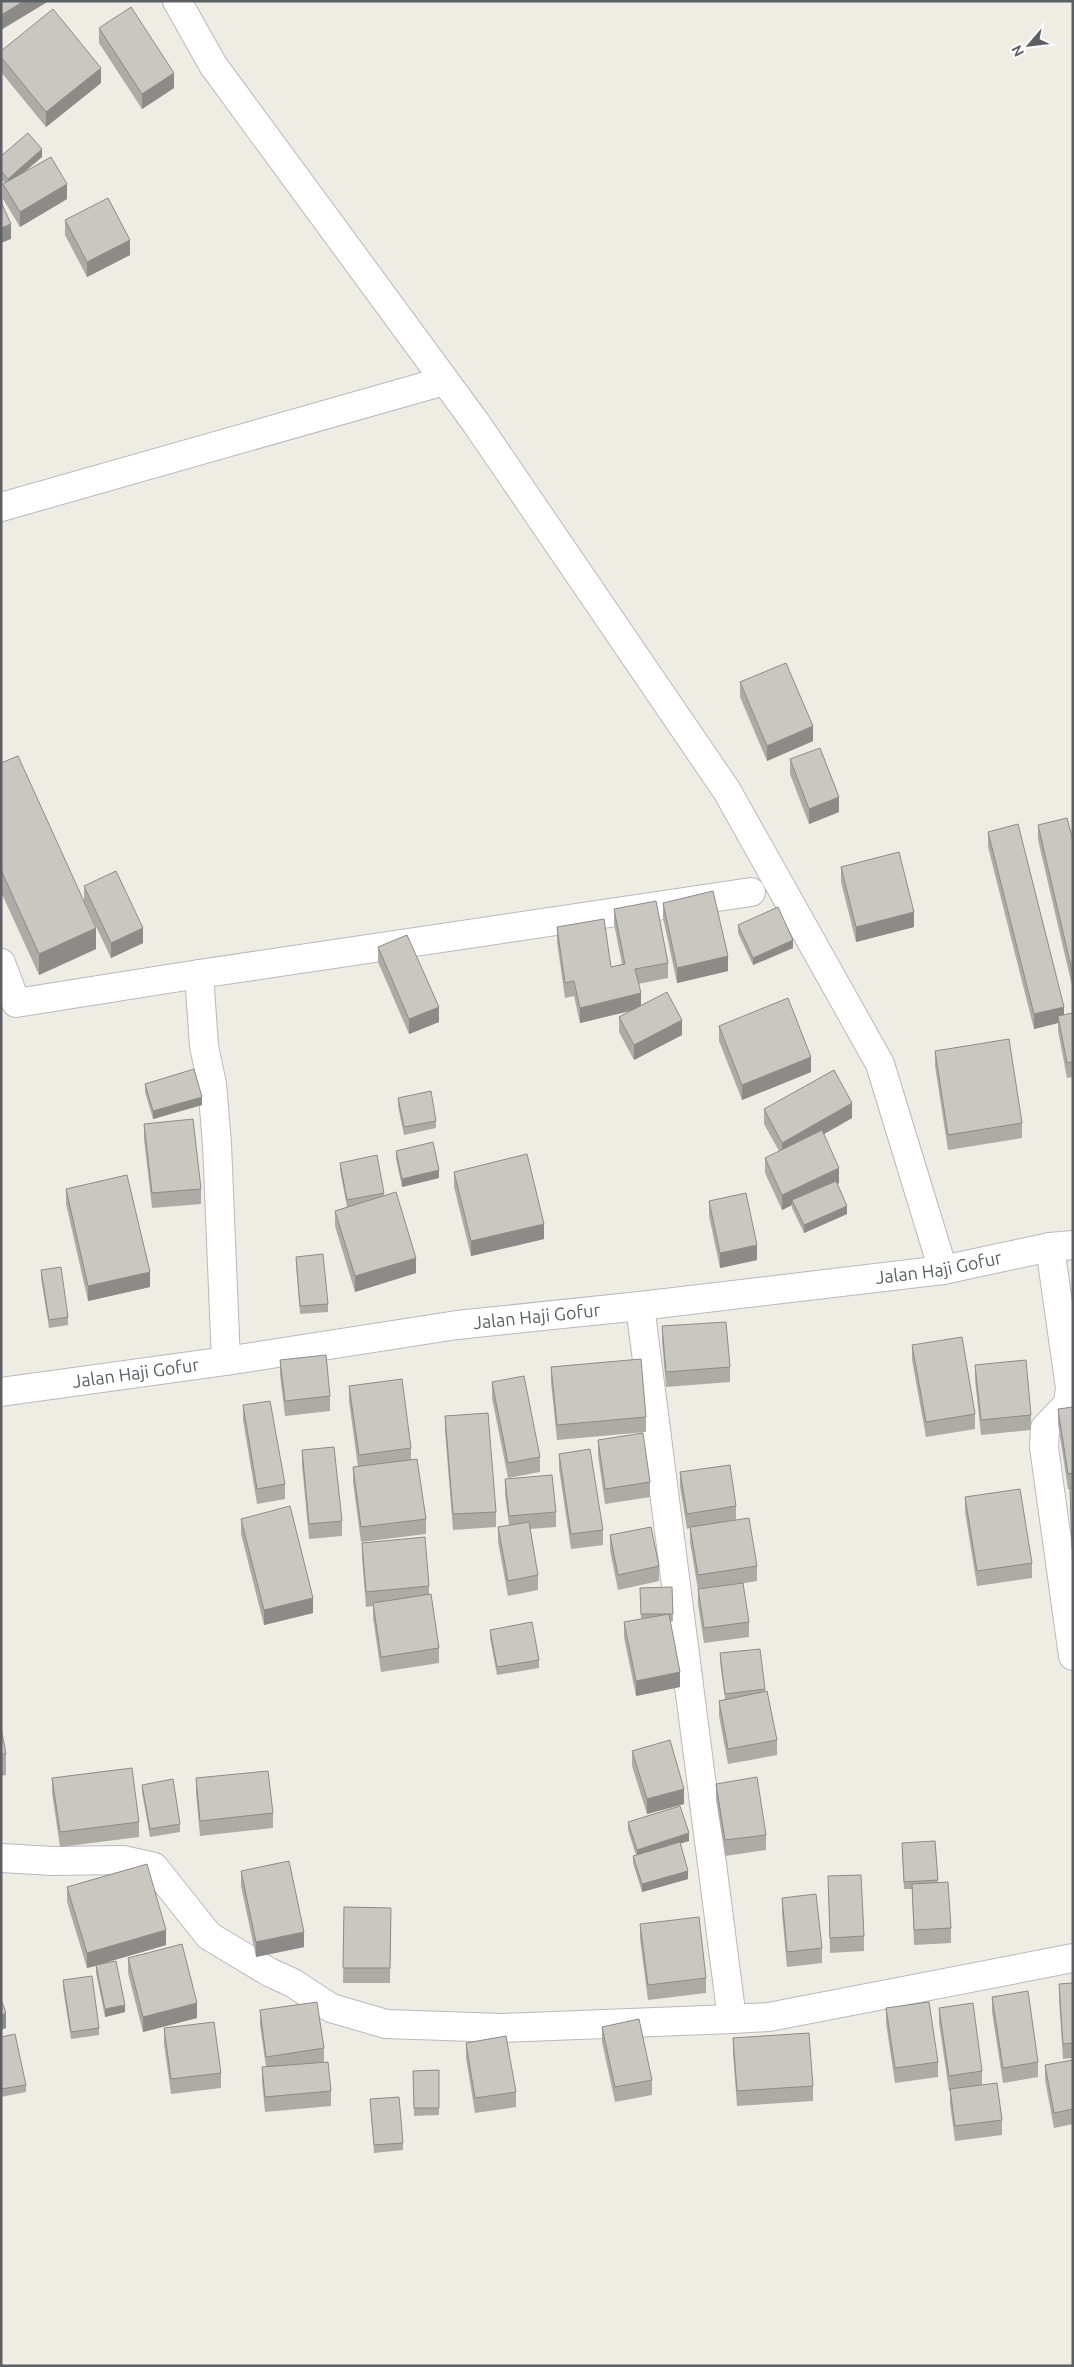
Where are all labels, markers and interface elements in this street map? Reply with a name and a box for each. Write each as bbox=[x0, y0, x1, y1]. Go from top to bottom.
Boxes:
north arrow bbox=[1004, 20, 1054, 70]
text: N bbox=[1008, 43, 1027, 59]
street label: Jalan Haji Gofur bbox=[874, 1247, 1004, 1287]
street label: Jalan Haji Gofur bbox=[472, 1299, 601, 1332]
street label: Jalan Haji Gofur bbox=[71, 1354, 200, 1391]

